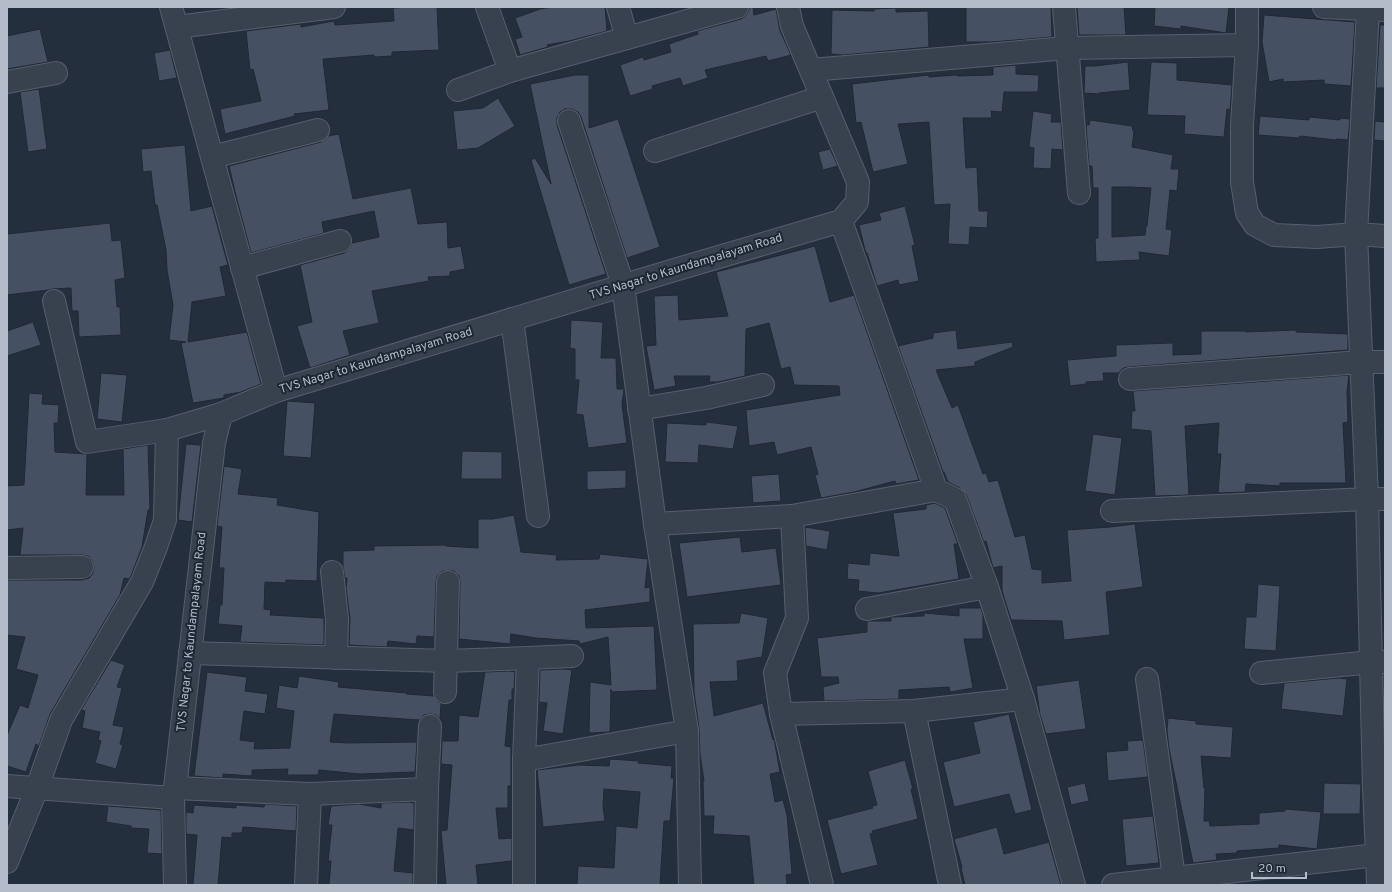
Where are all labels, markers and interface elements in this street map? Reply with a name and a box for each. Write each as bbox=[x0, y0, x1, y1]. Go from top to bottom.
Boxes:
street label: TVS Nagar to Kaundampalayam Road bbox=[587, 230, 785, 304]
street label: TVS Nagar to Kaundampalayam Road bbox=[277, 324, 475, 398]
street label: TVS Nagar to Kaundampalayam Road bbox=[174, 531, 210, 733]
scale bar bbox=[1252, 854, 1306, 880]
text: 20 m bbox=[1258, 861, 1286, 877]

